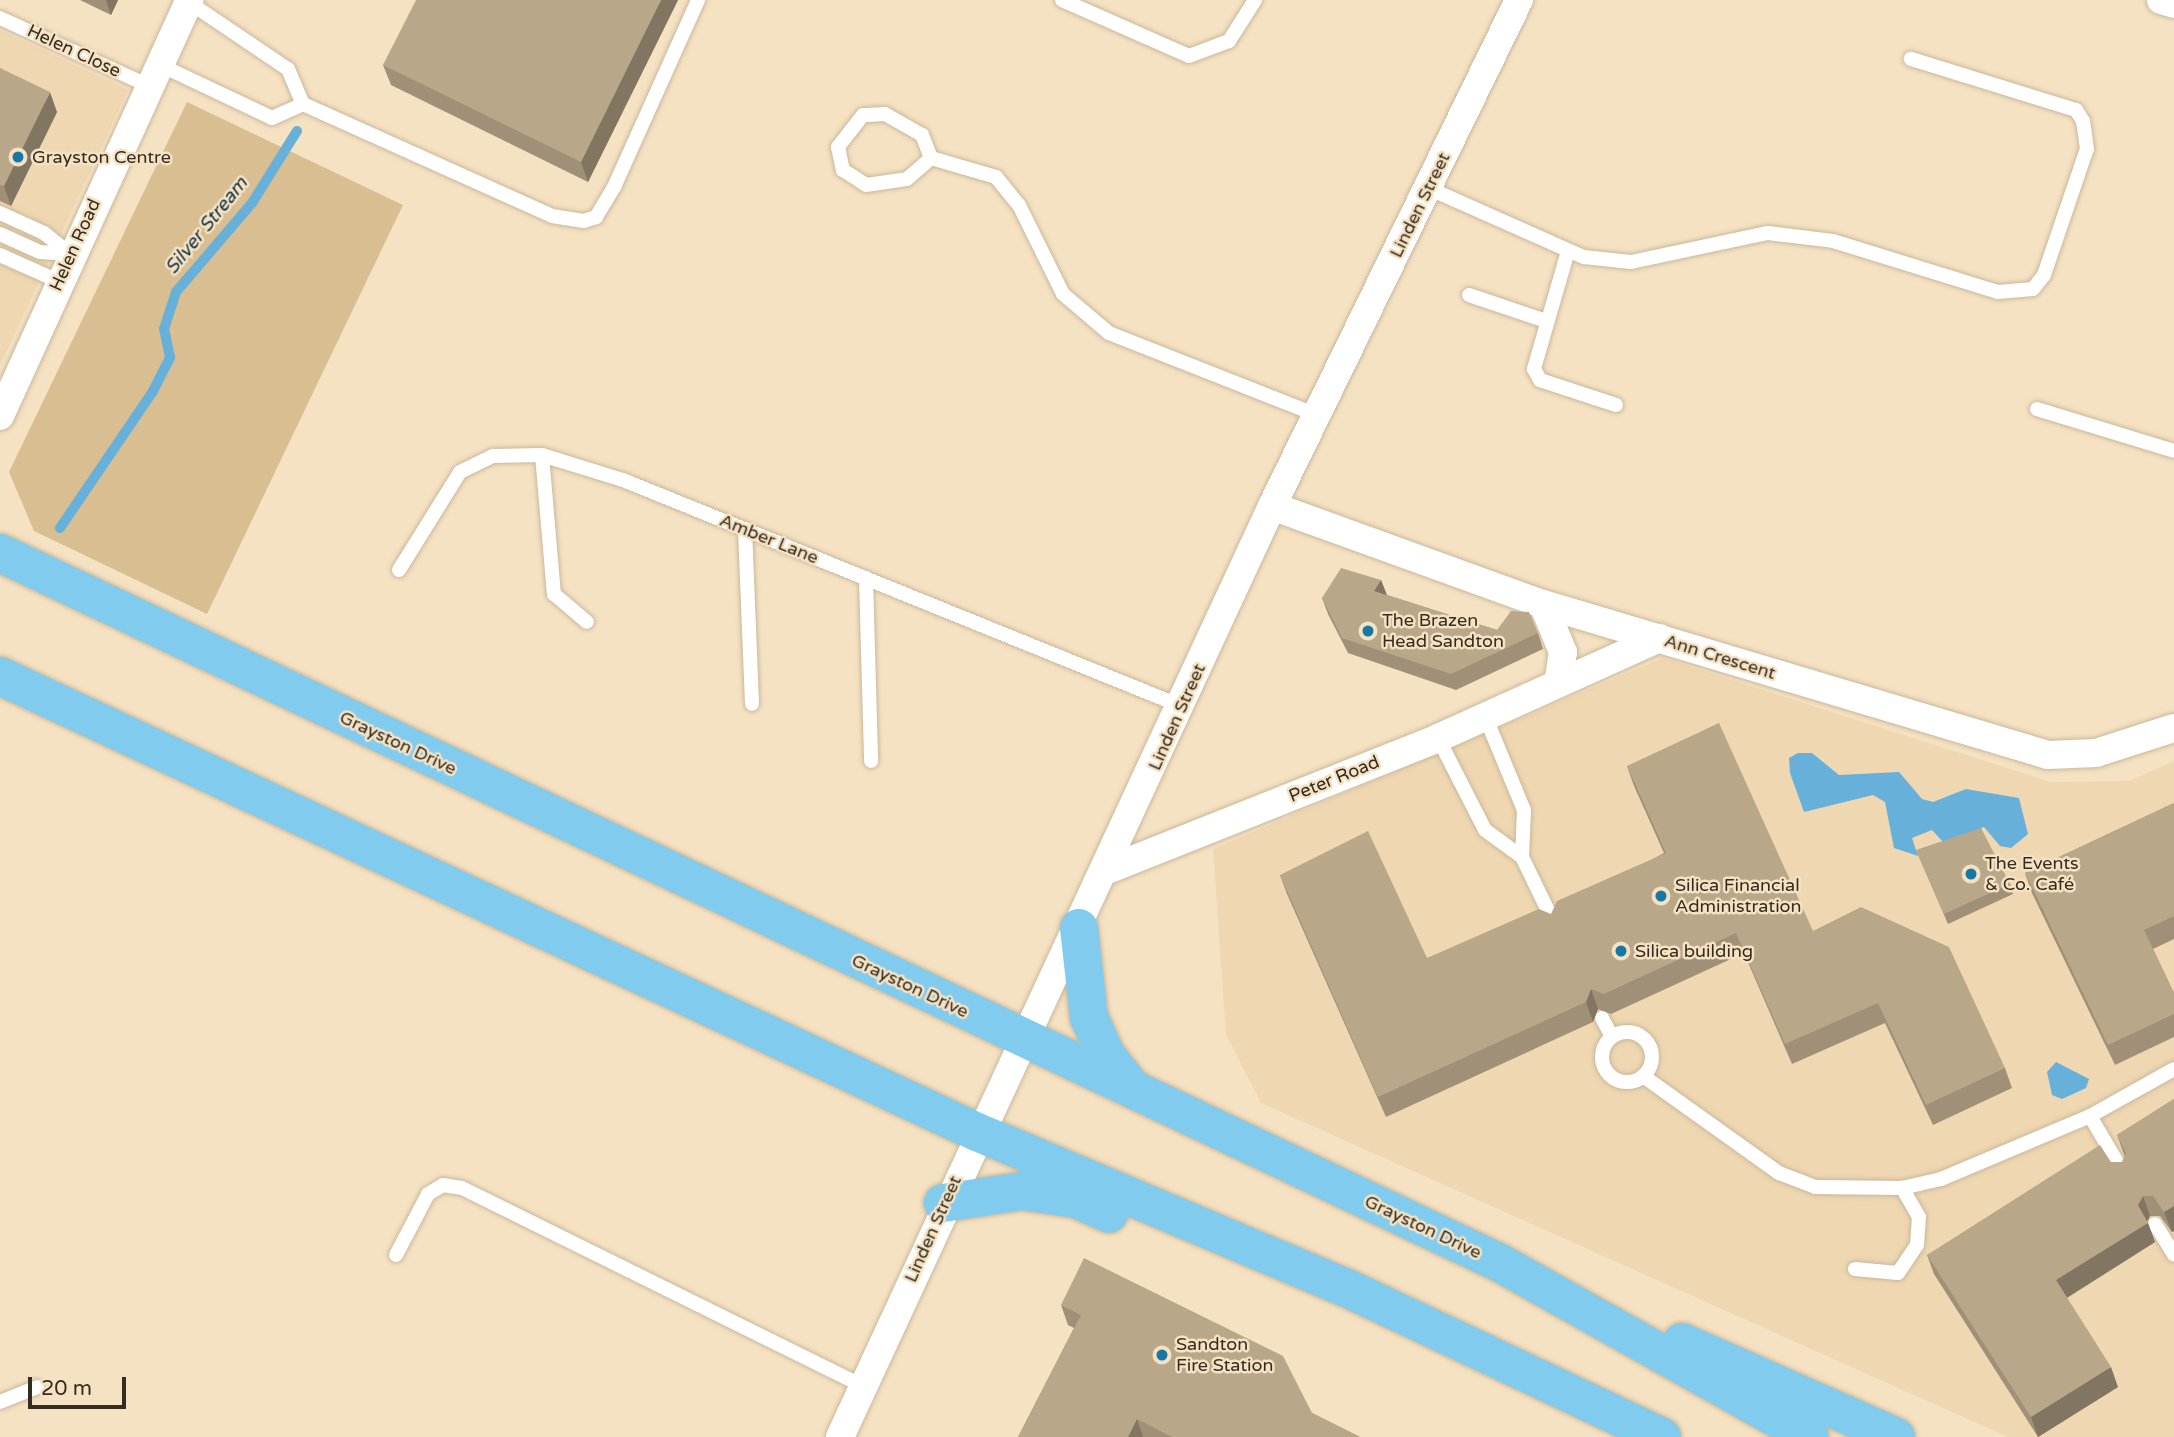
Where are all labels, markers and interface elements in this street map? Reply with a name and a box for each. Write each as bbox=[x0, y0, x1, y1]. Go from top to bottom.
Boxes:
street label: Helen Close bbox=[24, 20, 124, 82]
place label: Grayston Centre bbox=[32, 146, 171, 168]
marker: Grayston Centre bbox=[10, 149, 26, 165]
street label: Linden Street bbox=[1385, 149, 1455, 261]
water label: Silver Stream bbox=[161, 173, 253, 279]
street label: Helen Road bbox=[45, 195, 105, 295]
street label: Amber Lane bbox=[716, 509, 822, 569]
place label: The Brazen Head Sandton bbox=[1382, 610, 1504, 652]
marker: The Brazen Head Sandton bbox=[1360, 623, 1376, 639]
street label: Ann Crescent bbox=[1662, 630, 1778, 684]
street label: Linden Street bbox=[1144, 660, 1210, 774]
street label: Grayston Drive bbox=[336, 707, 460, 779]
street label: Peter Road bbox=[1286, 751, 1382, 807]
place label: The Events & Co. Café bbox=[1985, 853, 2079, 896]
marker: The Events & Co. Café bbox=[1963, 866, 1979, 882]
place label: Silica Financial Administration bbox=[1675, 875, 1802, 917]
marker: Silica Financial Administration bbox=[1653, 888, 1669, 904]
place label: Silica building bbox=[1635, 940, 1753, 962]
marker: Silica building bbox=[1613, 943, 1629, 959]
street label: Grayston Drive bbox=[848, 950, 972, 1022]
street label: Linden Street bbox=[900, 1172, 966, 1286]
street label: Grayston Drive bbox=[1361, 1191, 1485, 1263]
place label: Sandton Fire Station bbox=[1176, 1334, 1273, 1376]
marker: Sandton Fire Station bbox=[1154, 1347, 1170, 1363]
scale bar bbox=[32, 1364, 130, 1408]
text: 20 m bbox=[41, 1376, 92, 1401]

